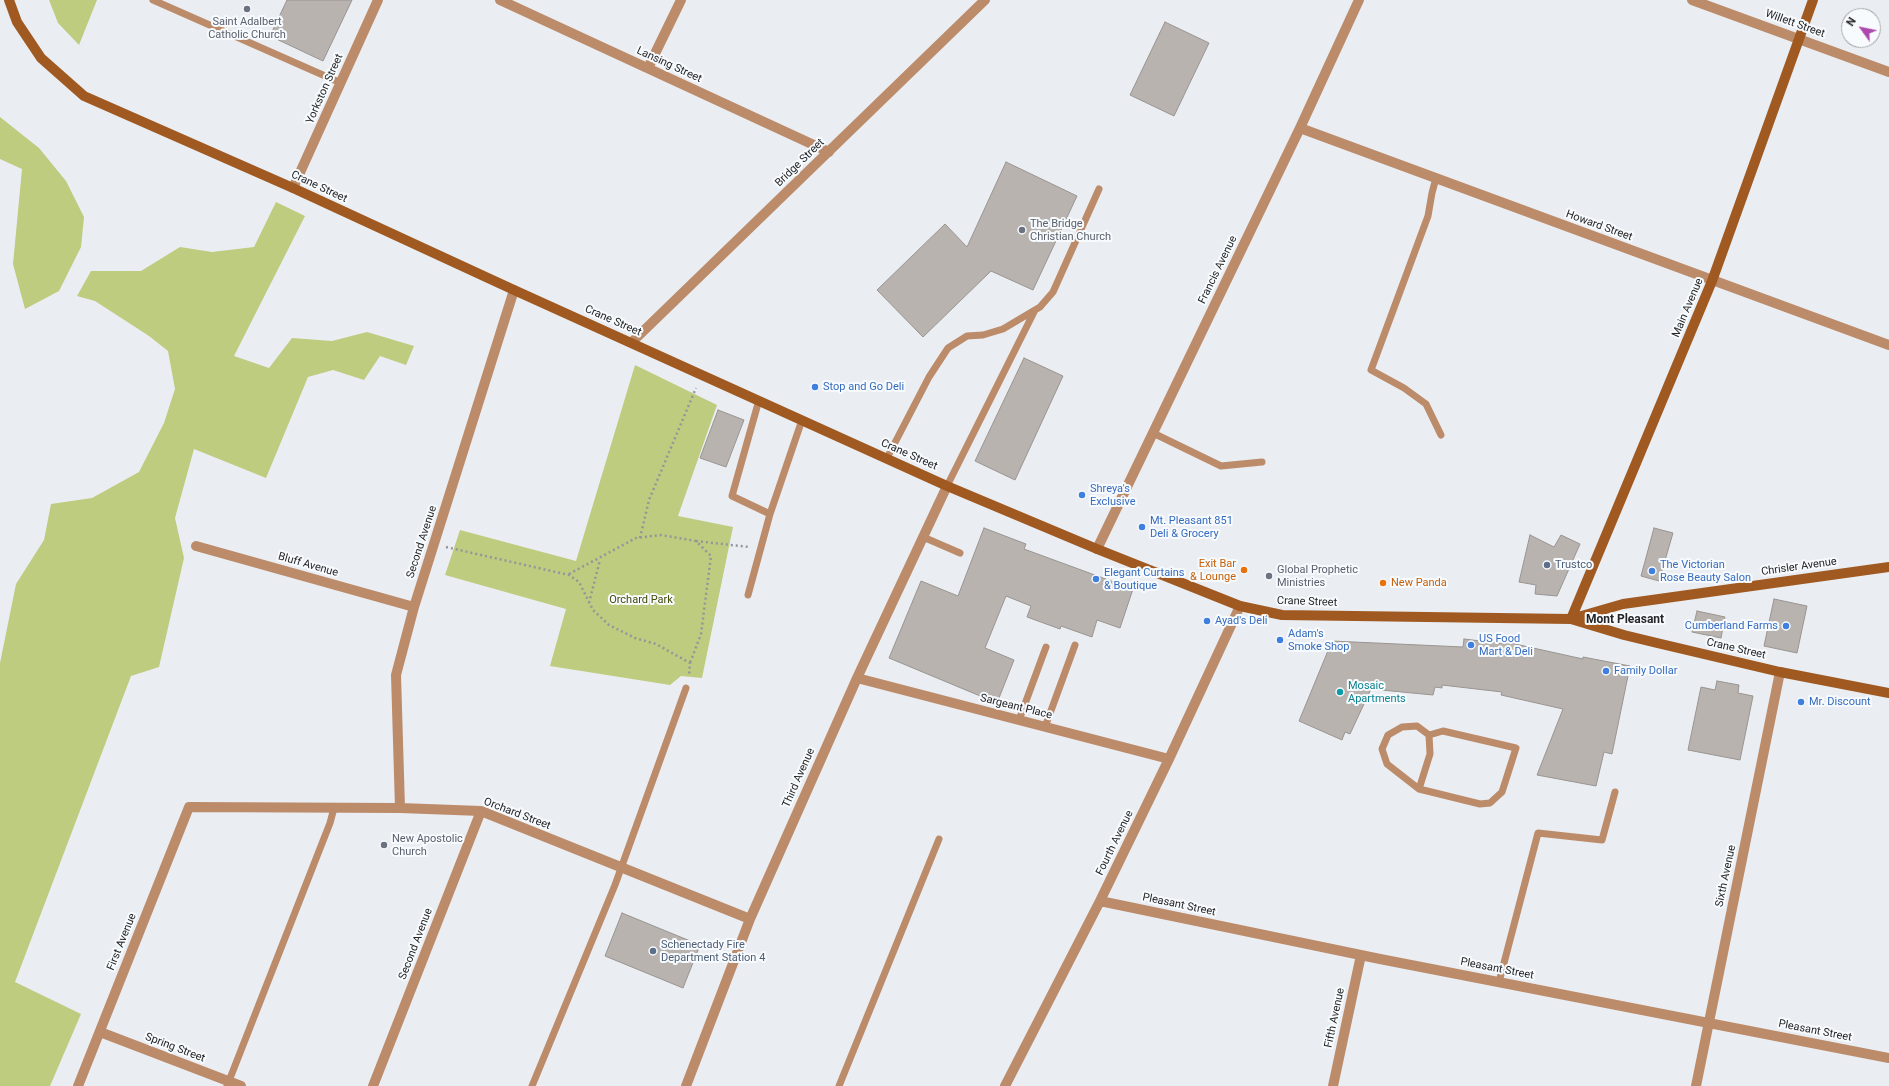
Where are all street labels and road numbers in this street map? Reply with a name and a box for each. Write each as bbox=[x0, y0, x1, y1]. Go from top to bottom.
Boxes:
street label: Willett Street bbox=[1763, 7, 1827, 41]
street label: Lansing Street bbox=[634, 44, 704, 86]
street label: Yorkston Street bbox=[304, 52, 346, 126]
street label: Bridge Street bbox=[773, 136, 827, 190]
street label: Crane Street bbox=[289, 168, 349, 206]
street label: Howard Street bbox=[1564, 208, 1634, 244]
street label: Francis Avenue bbox=[1196, 234, 1240, 306]
street label: Main Avenue bbox=[1670, 276, 1706, 340]
street label: Crane Street bbox=[583, 303, 643, 339]
street label: Crane Street bbox=[879, 437, 939, 473]
street label: Second Avenue bbox=[404, 504, 440, 580]
street label: Bluff Avenue bbox=[276, 550, 340, 580]
street label: Chrisler Avenue bbox=[1760, 555, 1838, 579]
street label: Crane Street bbox=[1277, 594, 1337, 610]
street label: Crane Street bbox=[1705, 636, 1767, 662]
street label: Sargeant Place bbox=[979, 692, 1053, 722]
street label: Third Avenue bbox=[780, 746, 818, 810]
street label: Orchard Street bbox=[482, 795, 552, 833]
street label: Fourth Avenue bbox=[1094, 808, 1136, 878]
street label: Sixth Avenue bbox=[1713, 844, 1739, 908]
street label: Pleasant Street bbox=[1141, 891, 1217, 919]
street label: Second Avenue bbox=[396, 906, 436, 982]
street label: First Avenue bbox=[105, 912, 139, 972]
street label: Pleasant Street bbox=[1459, 955, 1535, 983]
street label: Fifth Avenue bbox=[1322, 987, 1348, 1049]
street label: Pleasant Street bbox=[1777, 1017, 1853, 1045]
street label: Spring Street bbox=[143, 1031, 207, 1065]

